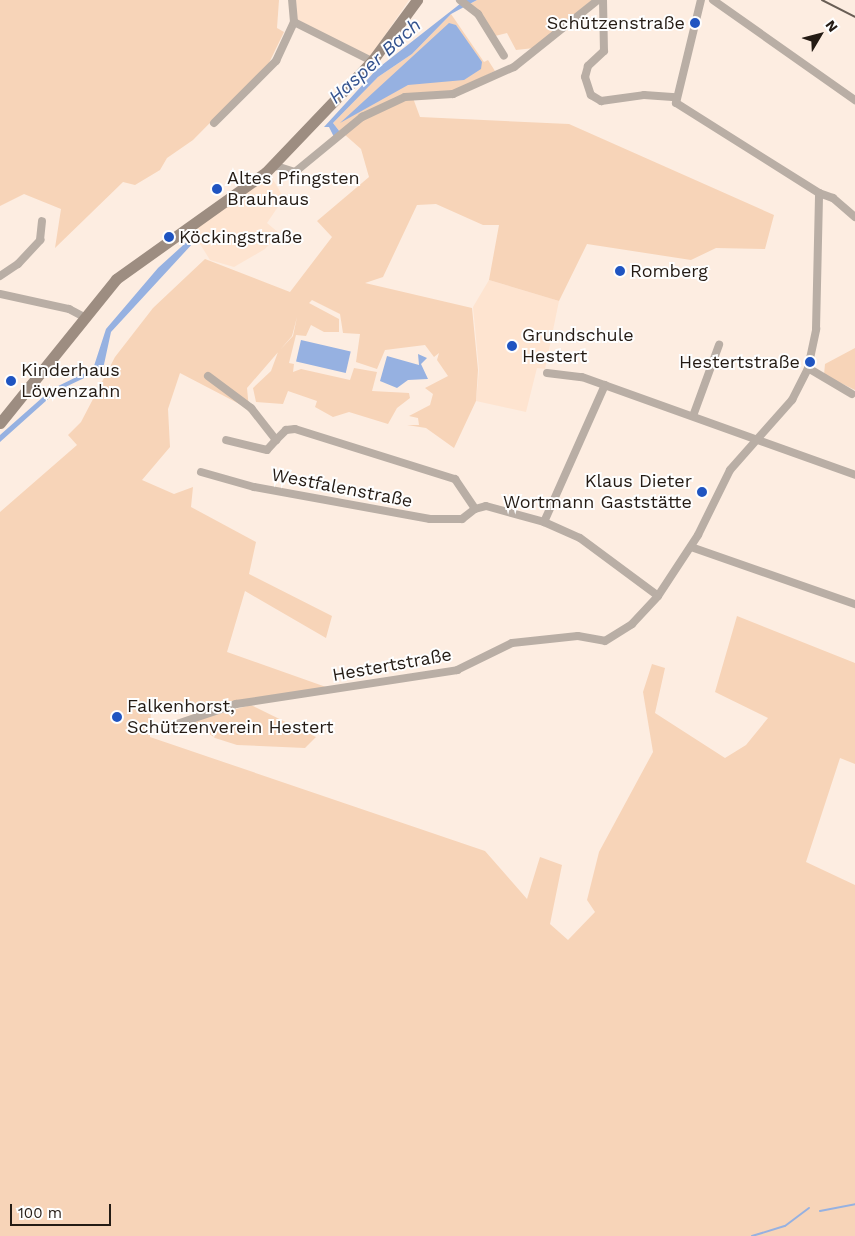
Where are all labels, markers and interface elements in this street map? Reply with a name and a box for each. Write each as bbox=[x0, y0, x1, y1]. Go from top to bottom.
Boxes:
north arrow bbox=[795, 10, 845, 60]
place label: Schützenstraße bbox=[547, 12, 685, 34]
water label: Hasper Bach bbox=[324, 13, 426, 109]
marker: Schützenstraße bbox=[689, 17, 701, 29]
text: N bbox=[822, 17, 841, 35]
place label: Altes Pfingsten Brauhaus bbox=[227, 168, 360, 210]
marker: Altes Pfingsten Brauhaus bbox=[211, 183, 223, 195]
place label: Köckingstraße bbox=[179, 226, 302, 248]
marker: Köckingstraße bbox=[163, 231, 175, 243]
place label: Romberg bbox=[630, 260, 708, 282]
marker: Romberg bbox=[614, 265, 626, 277]
place label: Grundschule Hestert bbox=[522, 325, 634, 368]
marker: Grundschule Hestert bbox=[506, 340, 518, 352]
place label: Hestertstraße bbox=[679, 351, 800, 373]
marker: Hestertstraße bbox=[804, 356, 816, 368]
place label: Kinderhaus Löwenzahn bbox=[21, 360, 120, 402]
marker: Kinderhaus Löwenzahn bbox=[5, 375, 17, 387]
street label: Westfalenstraße bbox=[270, 464, 414, 512]
place label: Klaus Dieter Wortmann Gaststätte bbox=[503, 471, 692, 514]
marker: Klaus Dieter Wortmann Gaststätte bbox=[696, 486, 708, 498]
street label: Hestertstraße bbox=[331, 644, 453, 686]
place label: Falkenhorst, Schützenverein Hestert bbox=[127, 696, 334, 739]
marker: Falkenhorst, Schützenverein Hestert bbox=[111, 711, 123, 723]
scale bar bbox=[12, 1194, 114, 1226]
text: 100 m bbox=[18, 1204, 62, 1222]

